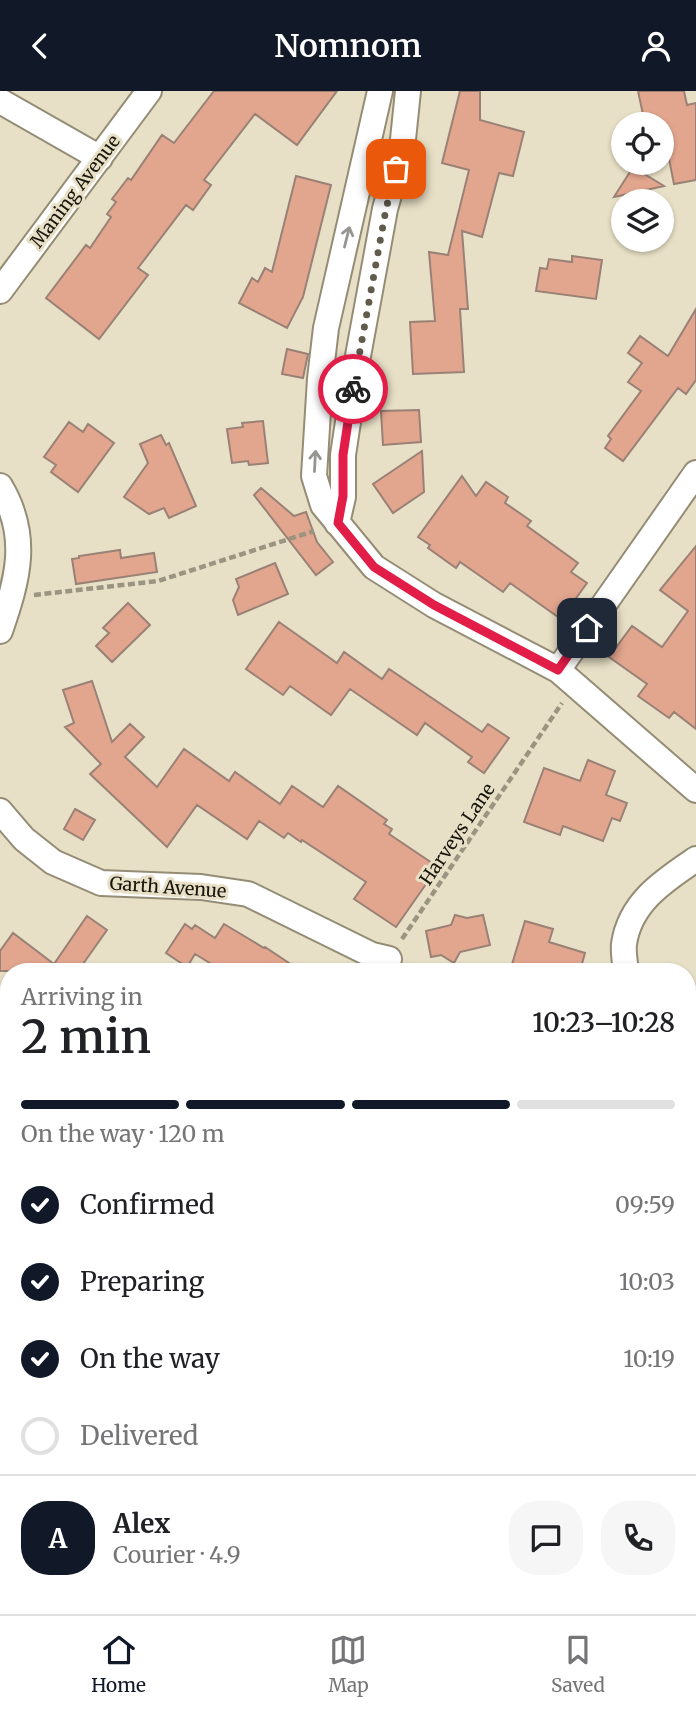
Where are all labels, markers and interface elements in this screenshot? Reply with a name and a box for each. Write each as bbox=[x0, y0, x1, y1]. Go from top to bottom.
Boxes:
text: Nomnom bbox=[274, 26, 422, 66]
icon: back bbox=[21, 27, 59, 65]
icon: person bbox=[637, 27, 675, 65]
map controls bbox=[611, 112, 674, 252]
button: locate bbox=[611, 112, 674, 175]
street label: Maning Avenue bbox=[25, 130, 125, 252]
pin bbox=[366, 139, 426, 199]
icon: bag bbox=[377, 150, 415, 188]
button: layers bbox=[611, 189, 674, 252]
one-way arrow bbox=[341, 226, 354, 249]
courier bbox=[318, 354, 388, 424]
icon: bike bbox=[334, 370, 372, 408]
one-way arrow bbox=[308, 450, 321, 473]
pin bbox=[557, 598, 617, 658]
icon: home bbox=[568, 609, 606, 647]
street label: Harveys Lane bbox=[414, 779, 500, 889]
street label: Garth Avenue bbox=[109, 871, 227, 903]
text: Arriving in bbox=[21, 982, 143, 1011]
text: 10:23–10:28 bbox=[532, 1006, 675, 1039]
text: 2 min bbox=[21, 1008, 151, 1066]
text: On the way · 120 m bbox=[21, 1119, 225, 1148]
icon: check bbox=[21, 1186, 59, 1224]
text: Confirmed bbox=[80, 1188, 215, 1221]
text: 09:59 bbox=[615, 1190, 675, 1219]
icon: check bbox=[21, 1263, 59, 1301]
text: Preparing bbox=[80, 1265, 204, 1298]
text: 10:03 bbox=[619, 1267, 675, 1296]
icon: check bbox=[21, 1340, 59, 1378]
text: On the way bbox=[80, 1342, 220, 1375]
text: 10:19 bbox=[623, 1344, 675, 1373]
text: Delivered bbox=[80, 1419, 199, 1452]
button: chat bbox=[509, 1501, 583, 1575]
button: phone bbox=[601, 1501, 675, 1575]
text: Alex bbox=[113, 1507, 170, 1540]
text: A bbox=[49, 1522, 67, 1555]
text: Courier · 4.9 bbox=[113, 1540, 241, 1569]
tab: Home bbox=[91, 1631, 146, 1697]
tab: Map bbox=[328, 1631, 369, 1697]
tab: Saved bbox=[551, 1631, 605, 1697]

